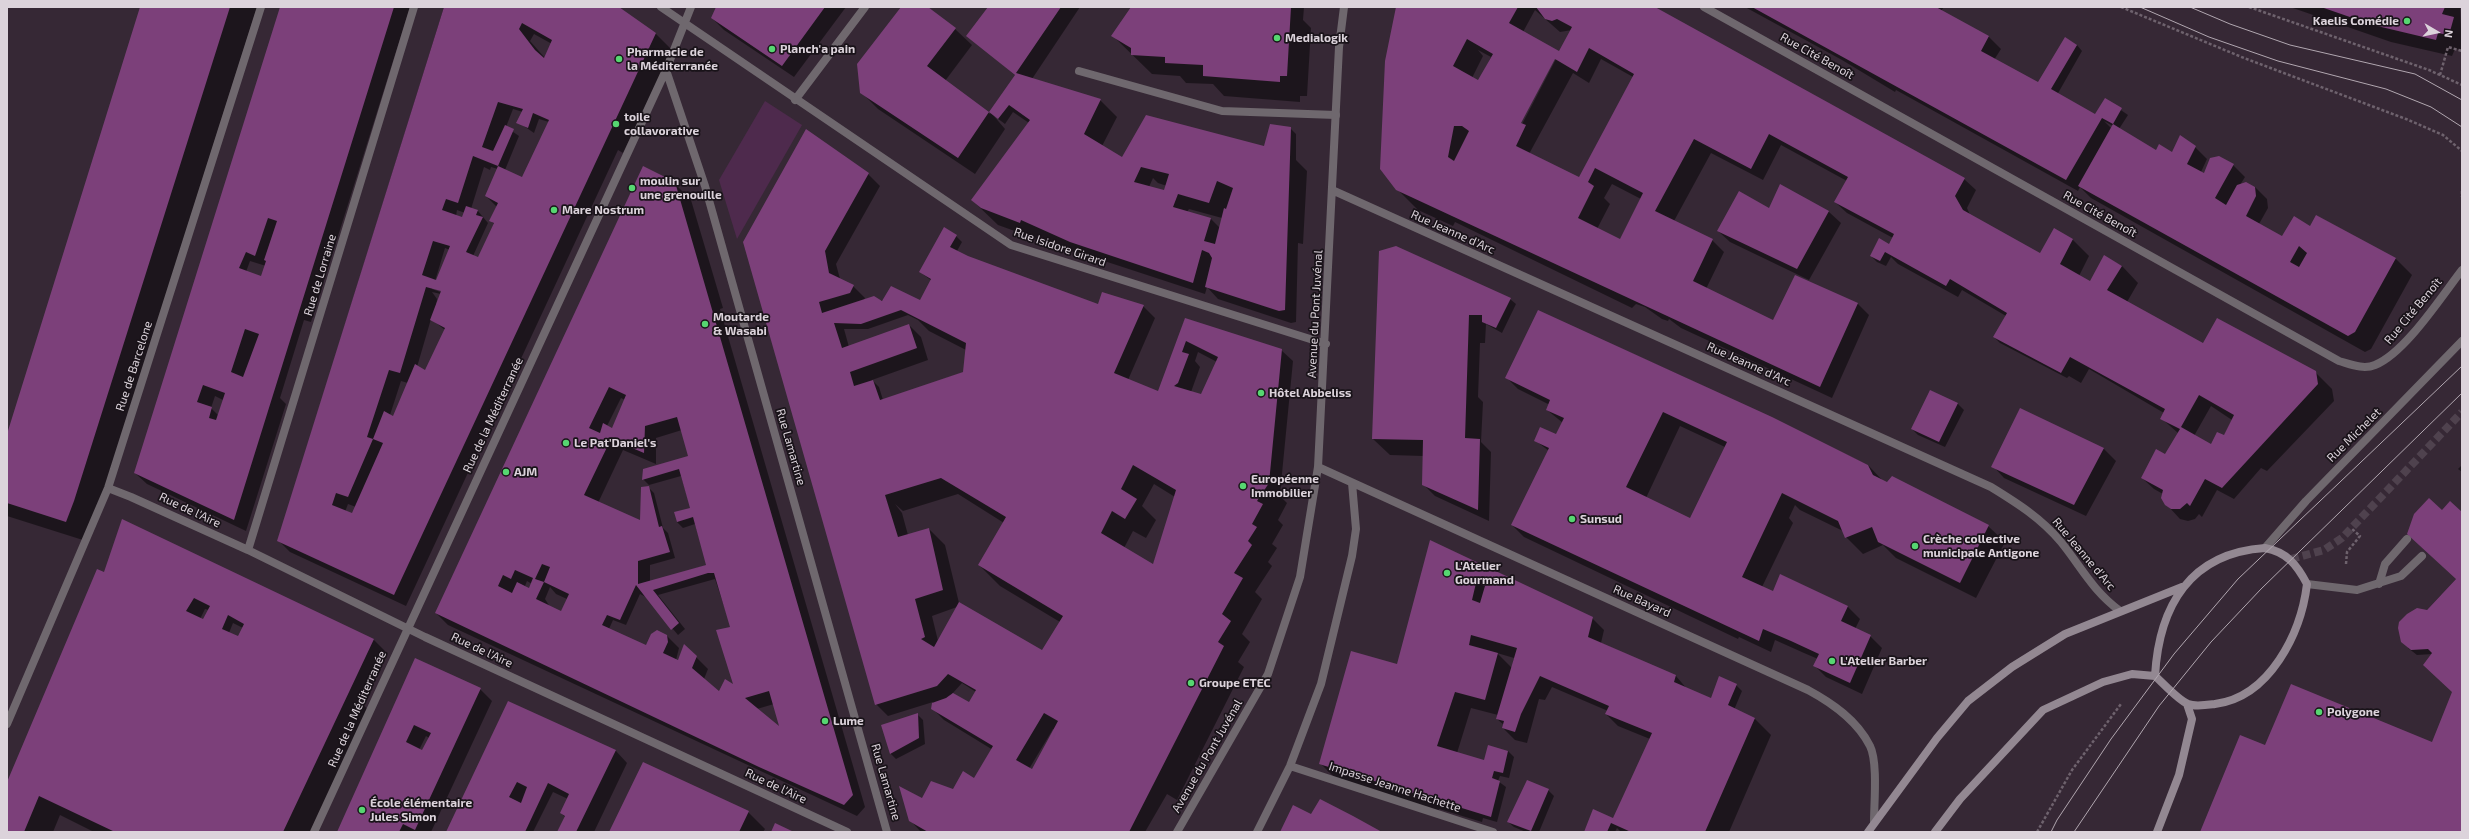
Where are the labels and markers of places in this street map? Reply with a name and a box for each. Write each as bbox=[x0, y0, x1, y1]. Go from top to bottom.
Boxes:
place label: Kaelis Comédie bbox=[2313, 14, 2399, 28]
marker: Kaelis Comédie bbox=[2402, 16, 2412, 26]
place label: Medialogik bbox=[1285, 31, 1348, 45]
marker: Medialogik bbox=[1272, 33, 1282, 43]
place label: Planch'a pain bbox=[780, 42, 855, 56]
marker: Planch'a pain bbox=[767, 44, 777, 54]
place label: Pharmacie de la Méditerranée bbox=[627, 45, 718, 73]
marker: Pharmacie de la Méditerranée bbox=[614, 54, 624, 64]
place label: toile collavorative bbox=[624, 110, 699, 138]
marker: toile collavorative bbox=[611, 119, 621, 129]
place label: moulin sur une grenouille bbox=[640, 174, 722, 202]
marker: moulin sur une grenouille bbox=[627, 183, 637, 193]
place label: Mare Nostrum bbox=[562, 203, 644, 217]
marker: Mare Nostrum bbox=[549, 205, 559, 215]
place label: Moutarde & Wasabi bbox=[713, 310, 769, 338]
marker: Moutarde & Wasabi bbox=[700, 319, 710, 329]
place label: Hôtel Abbeliss bbox=[1269, 386, 1351, 400]
marker: Hôtel Abbeliss bbox=[1256, 388, 1266, 398]
place label: Le Pat'Daniel's bbox=[574, 436, 656, 450]
marker: Le Pat'Daniel's bbox=[561, 438, 571, 448]
place label: AJM bbox=[514, 465, 537, 479]
marker: AJM bbox=[501, 467, 511, 477]
place label: Européenne Immobilier bbox=[1251, 472, 1319, 500]
marker: Européenne Immobilier bbox=[1238, 481, 1248, 491]
place label: Sunsud bbox=[1580, 512, 1622, 526]
marker: Sunsud bbox=[1567, 514, 1577, 524]
place label: Crèche collective municipale Antigone bbox=[1923, 532, 2039, 560]
marker: Crèche collective municipale Antigone bbox=[1910, 541, 1920, 551]
place label: L'Atelier Gourmand bbox=[1455, 559, 1514, 587]
marker: L'Atelier Gourmand bbox=[1442, 568, 1452, 578]
place label: L'Atelier Barber bbox=[1840, 654, 1927, 668]
marker: L'Atelier Barber bbox=[1827, 656, 1837, 666]
place label: Groupe ETEC bbox=[1199, 676, 1271, 690]
marker: Groupe ETEC bbox=[1186, 678, 1196, 688]
place label: Polygone bbox=[2327, 705, 2380, 719]
marker: Polygone bbox=[2314, 707, 2324, 717]
place label: Lume bbox=[833, 714, 864, 728]
marker: Lume bbox=[820, 716, 830, 726]
place label: École élémentaire Jules Simon bbox=[370, 796, 472, 824]
marker: École élémentaire Jules Simon bbox=[357, 805, 367, 815]

